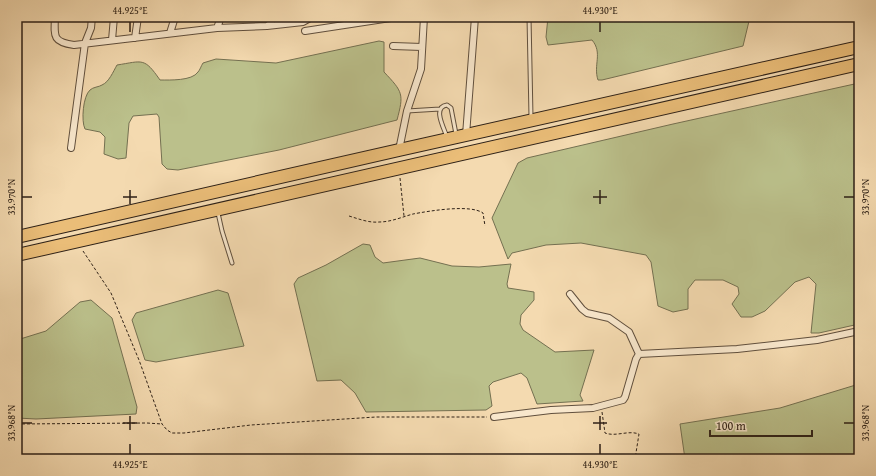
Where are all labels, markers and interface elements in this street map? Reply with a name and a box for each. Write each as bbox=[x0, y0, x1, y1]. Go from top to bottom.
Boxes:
text: 44.925°E bbox=[112, 3, 148, 18]
text: 44.930°E bbox=[582, 3, 618, 18]
text: 33.970°N bbox=[4, 178, 19, 215]
text: 33.970°N bbox=[858, 178, 873, 215]
text: 33.968°N bbox=[4, 404, 19, 441]
text: 33.968°N bbox=[858, 404, 873, 441]
scale bar bbox=[710, 412, 812, 438]
text: 100 m bbox=[716, 417, 746, 434]
text: 44.925°E bbox=[112, 457, 148, 472]
text: 44.930°E bbox=[582, 457, 618, 472]

